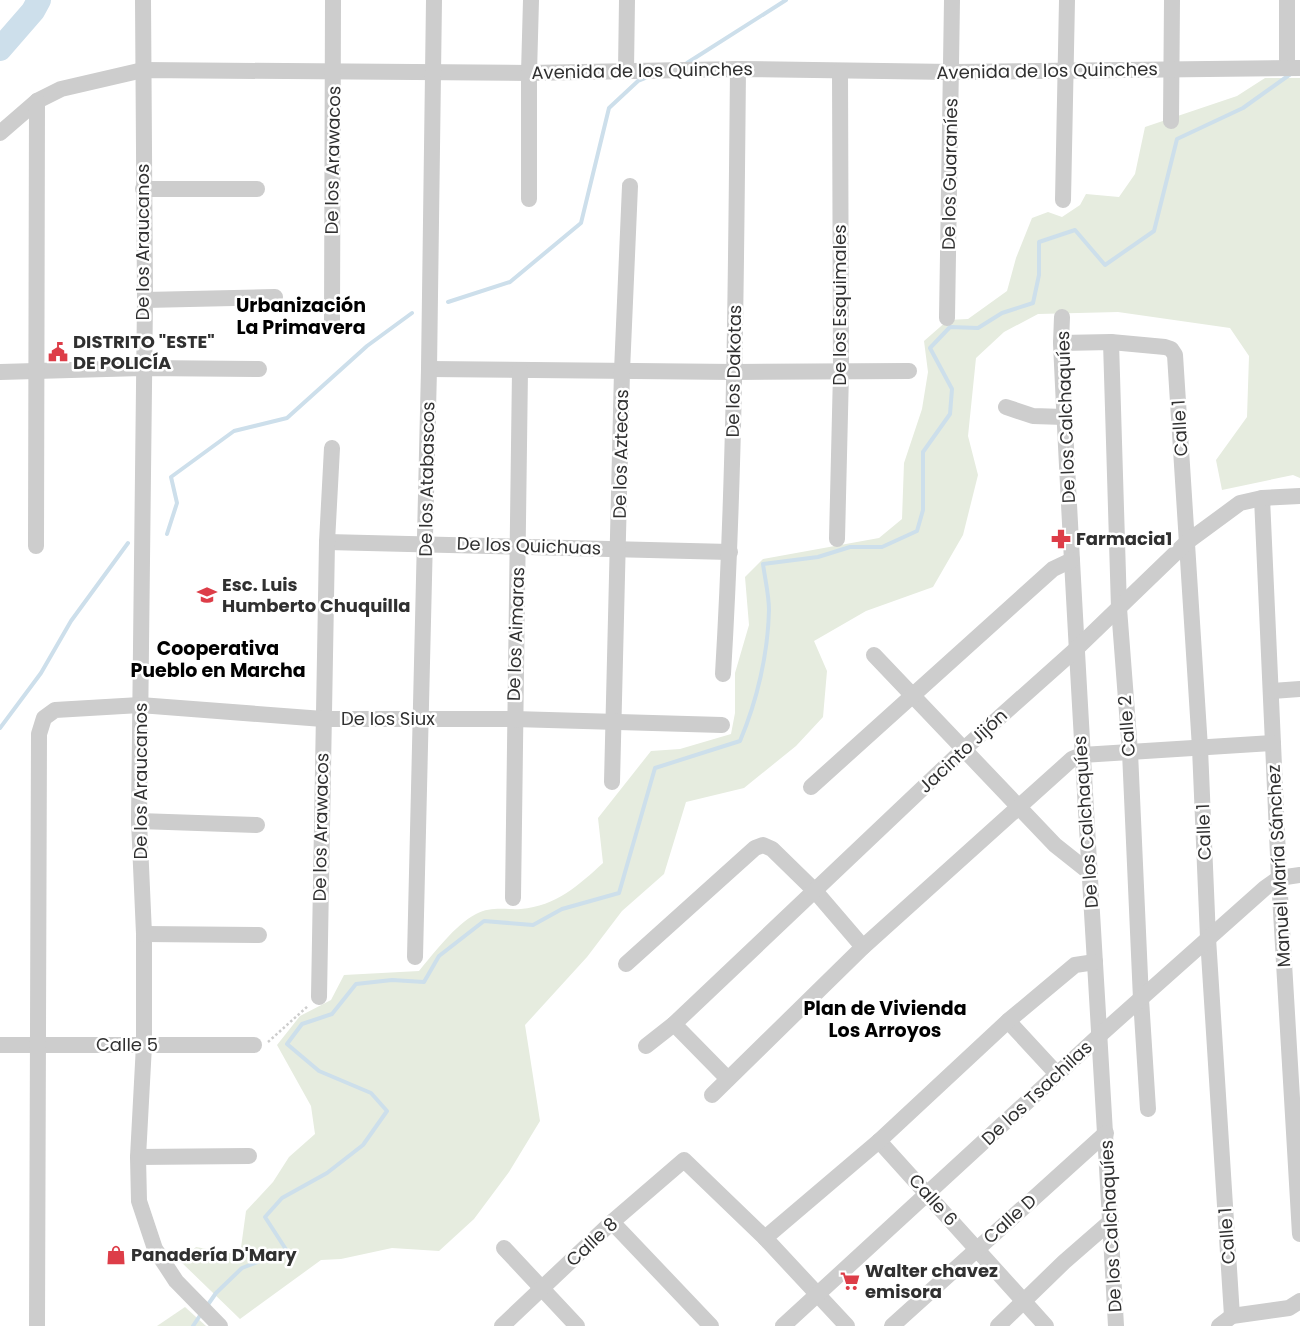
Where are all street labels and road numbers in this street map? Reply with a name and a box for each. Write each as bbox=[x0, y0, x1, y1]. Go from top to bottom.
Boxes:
street label: Avenida de los Quinches bbox=[531, 56, 753, 85]
street label: Avenida de los Quinches bbox=[936, 56, 1158, 85]
street label: De los Arawacos bbox=[319, 85, 346, 235]
street label: De los Guaraníes bbox=[936, 98, 963, 250]
street label: De los Araucanos bbox=[130, 164, 155, 320]
street label: De los Esquimales bbox=[827, 224, 852, 386]
street label: De los Dakotas bbox=[720, 304, 747, 438]
street label: De los Calchaquíes bbox=[1050, 330, 1081, 504]
street label: De los Aztecas bbox=[607, 389, 634, 519]
street label: Calle 1 bbox=[1166, 399, 1193, 457]
street label: De los Atabascos bbox=[413, 401, 440, 557]
street label: De los Quichuas bbox=[456, 530, 602, 561]
street label: De los Aimaras bbox=[501, 566, 530, 702]
street label: Calle 2 bbox=[1112, 695, 1141, 757]
street label: De los Araucanos bbox=[128, 703, 153, 859]
street label: Jacinto Jijón bbox=[913, 703, 1012, 798]
street label: De los Siux bbox=[341, 706, 435, 731]
street label: De los Calchaquíes bbox=[1067, 735, 1104, 909]
street label: De los Arawacos bbox=[307, 752, 334, 902]
street label: Manuel María Sánchez bbox=[1261, 764, 1296, 968]
street label: Calle 1 bbox=[1190, 803, 1217, 861]
street label: Calle 5 bbox=[96, 1032, 158, 1057]
street label: De los Tsachilas bbox=[976, 1035, 1097, 1151]
street label: De los Calchaquíes bbox=[1094, 1139, 1128, 1313]
street label: Calle 6 bbox=[903, 1168, 964, 1231]
street label: Calle D bbox=[978, 1188, 1042, 1249]
street label: Calle 1 bbox=[1212, 1207, 1241, 1265]
street label: Calle 8 bbox=[560, 1211, 623, 1272]

